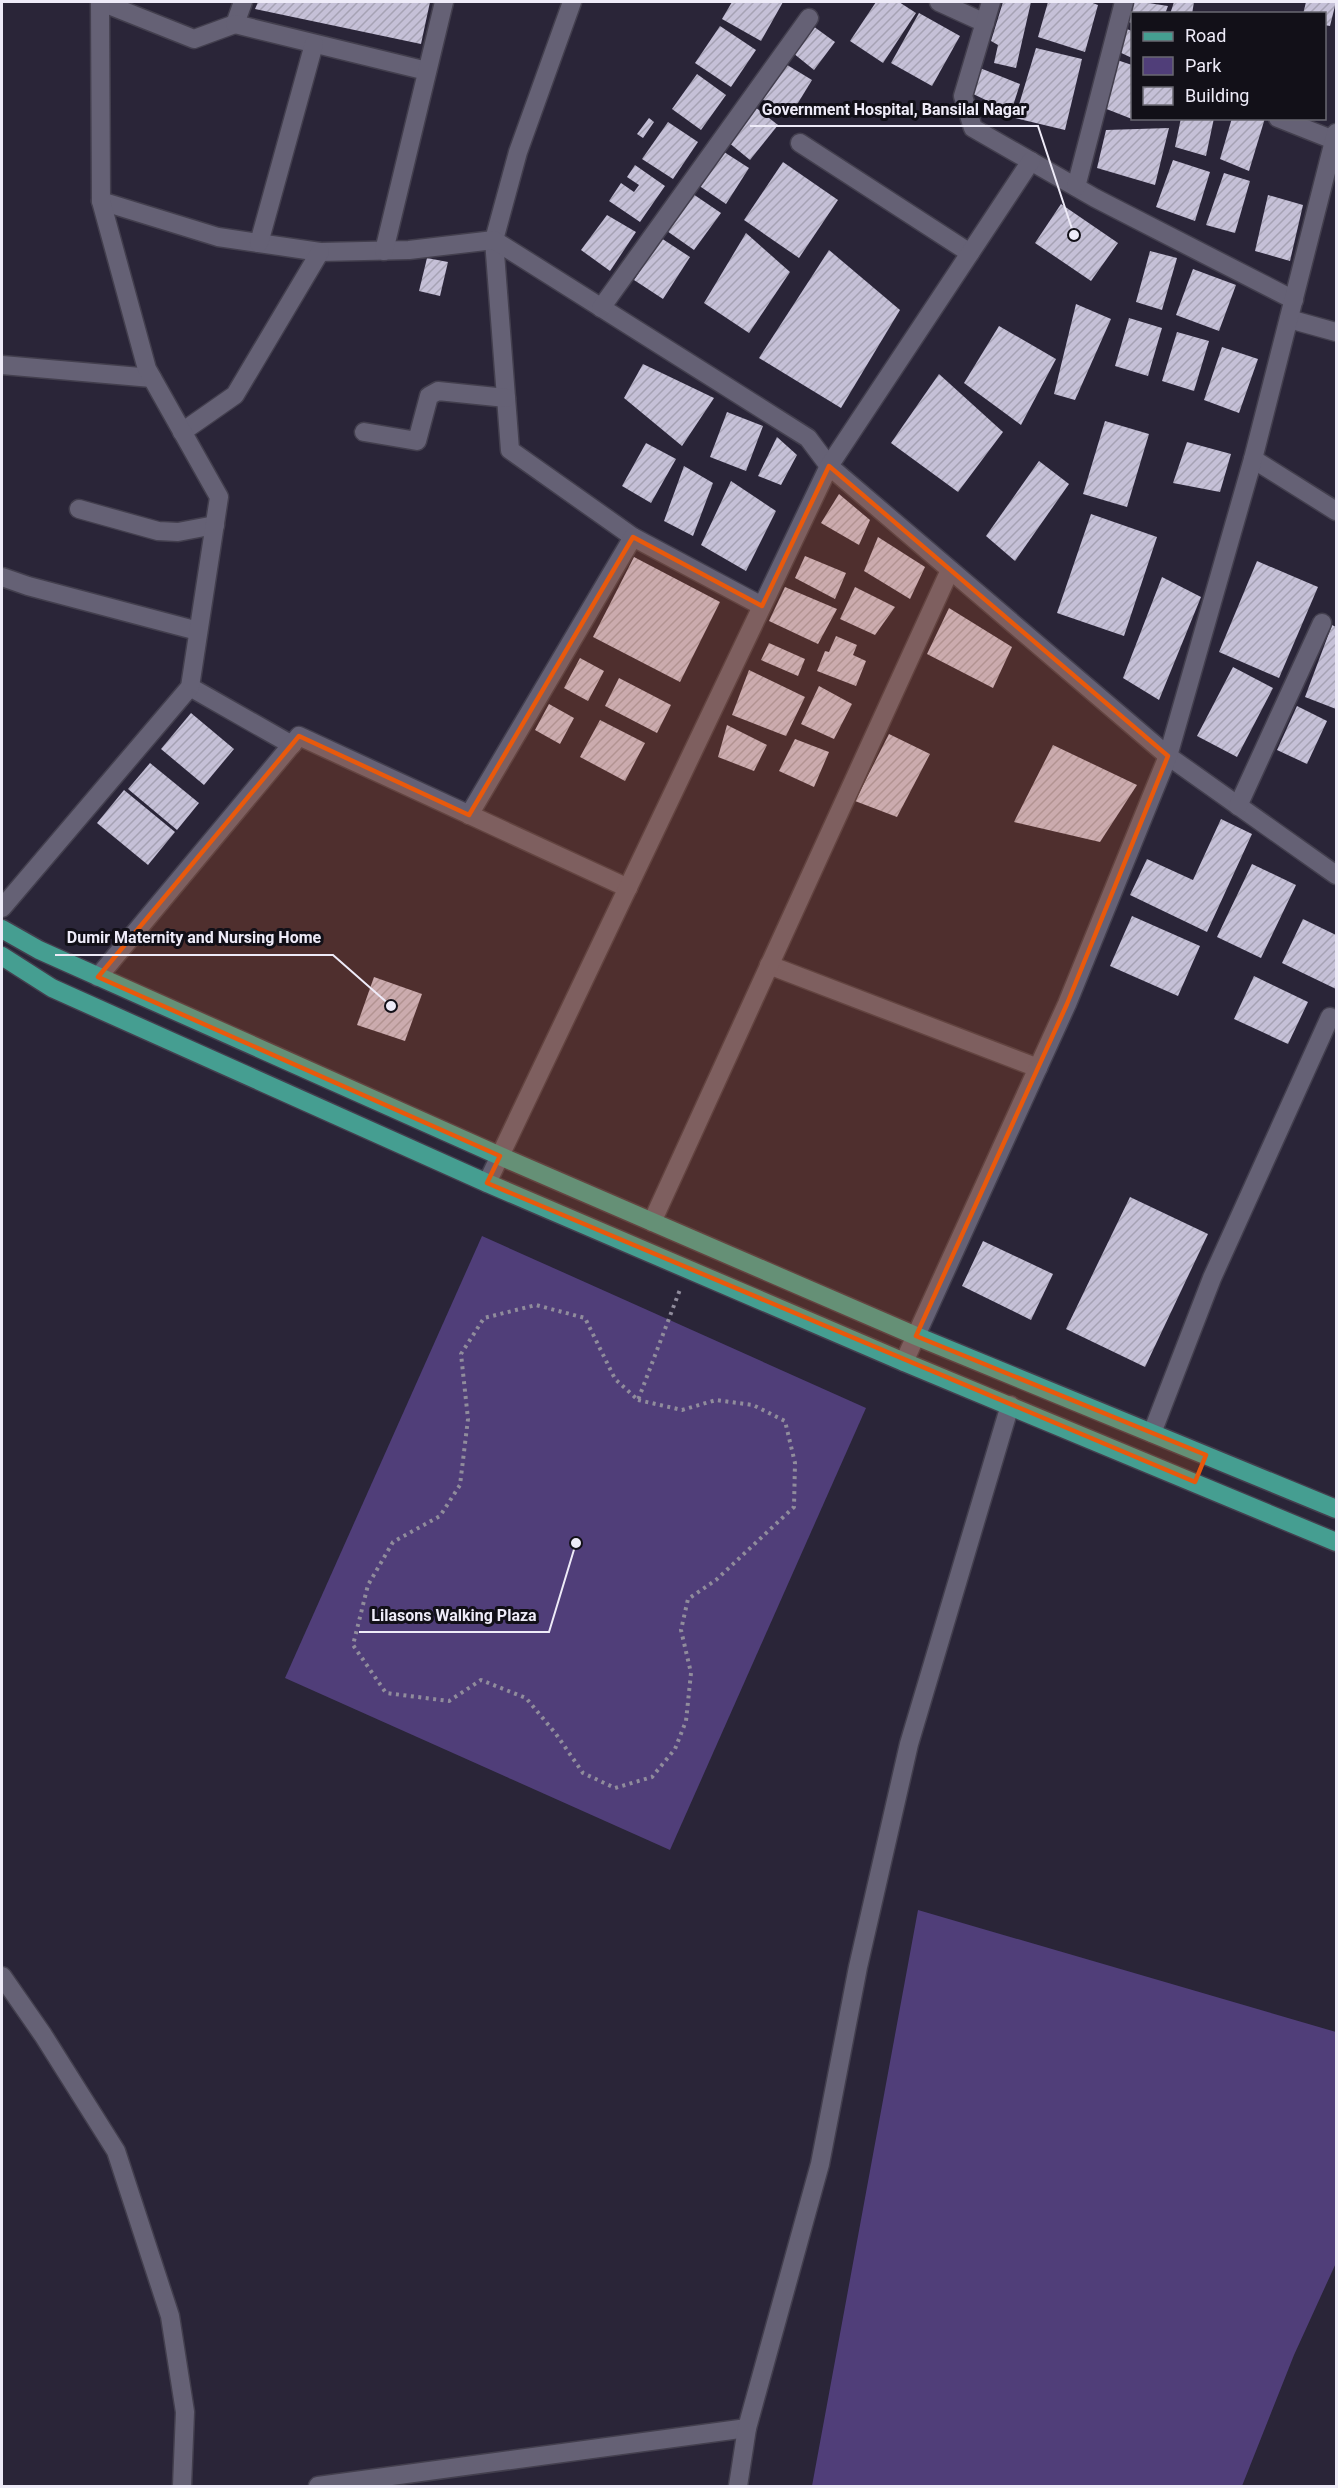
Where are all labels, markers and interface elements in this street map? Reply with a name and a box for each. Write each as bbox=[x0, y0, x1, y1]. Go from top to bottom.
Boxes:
legend bbox=[1131, 12, 1326, 120]
text: Road bbox=[1185, 25, 1226, 46]
text: Park bbox=[1185, 55, 1222, 76]
text: Building bbox=[1185, 85, 1249, 106]
callout: Government Hospital, Bansilal Nagar bbox=[750, 92, 1038, 126]
text: Government Hospital, Bansilal Nagar bbox=[762, 100, 1026, 119]
callout: Dumir Maternity and Nursing Home bbox=[55, 921, 333, 955]
text: Dumir Maternity and Nursing Home bbox=[67, 928, 322, 947]
callout: Lilasons Walking Plaza bbox=[359, 1598, 549, 1632]
text: Lilasons Walking Plaza bbox=[371, 1606, 537, 1625]

